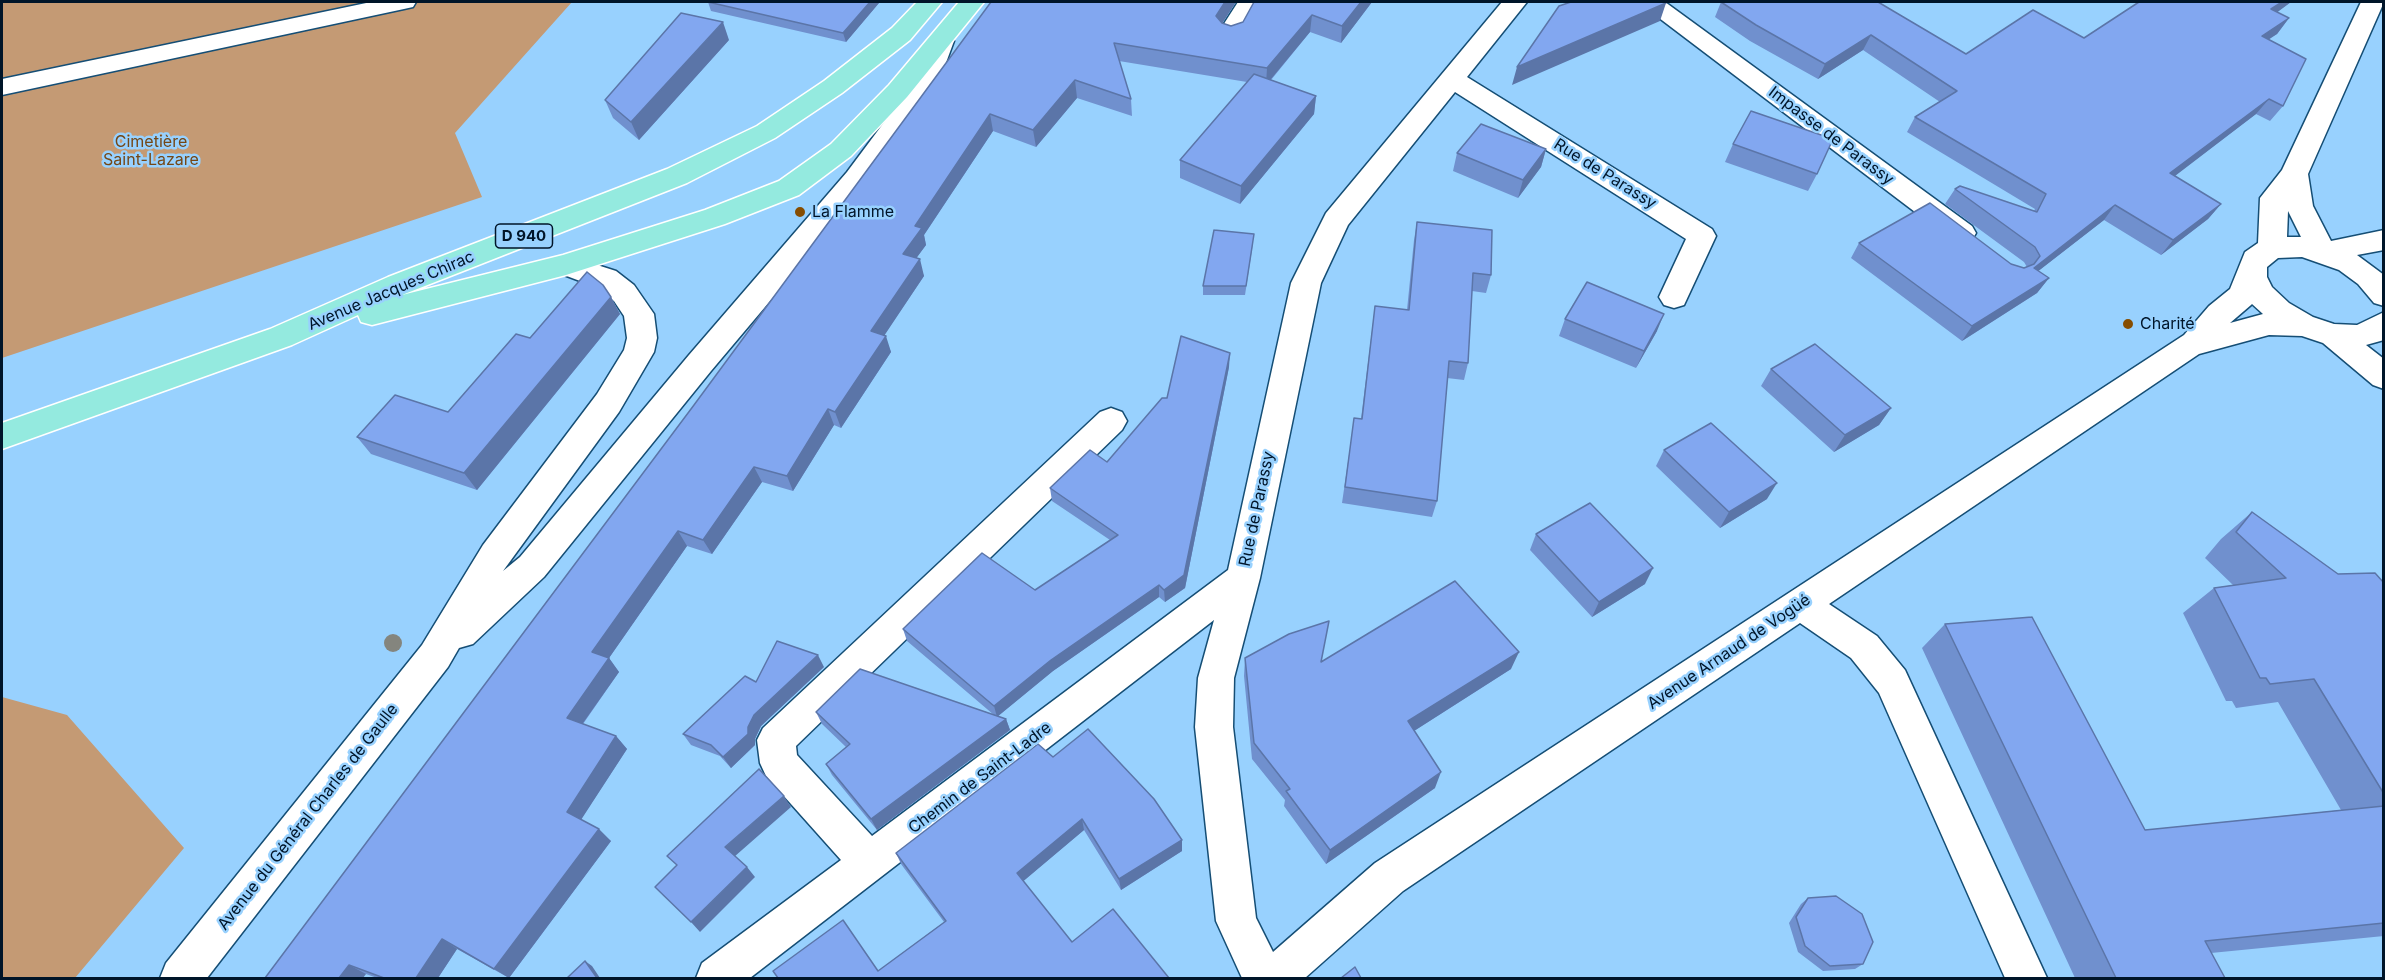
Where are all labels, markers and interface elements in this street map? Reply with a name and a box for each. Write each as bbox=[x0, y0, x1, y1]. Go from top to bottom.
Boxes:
street label: Impasse de Parassy bbox=[1765, 83, 1897, 189]
park label: Cimetière Saint-Lazare bbox=[103, 132, 199, 170]
street label: Rue de Parassy bbox=[1550, 135, 1660, 213]
place label: La Flamme bbox=[812, 202, 894, 222]
marker: La Flamme bbox=[793, 205, 807, 219]
road number: D 940 bbox=[496, 224, 552, 248]
street label: Avenue Jacques Chirac bbox=[305, 247, 477, 335]
place label: Charité bbox=[2140, 314, 2195, 334]
marker: Charité bbox=[2121, 317, 2135, 331]
street label: Rue de Parassy bbox=[1235, 450, 1279, 568]
street label: Avenue Arnaud de Vogüé bbox=[1644, 590, 1814, 714]
street label: Avenue du Général Charles de Gaulle bbox=[214, 700, 402, 934]
street label: Chemin de Saint-Ladre bbox=[905, 718, 1055, 838]

